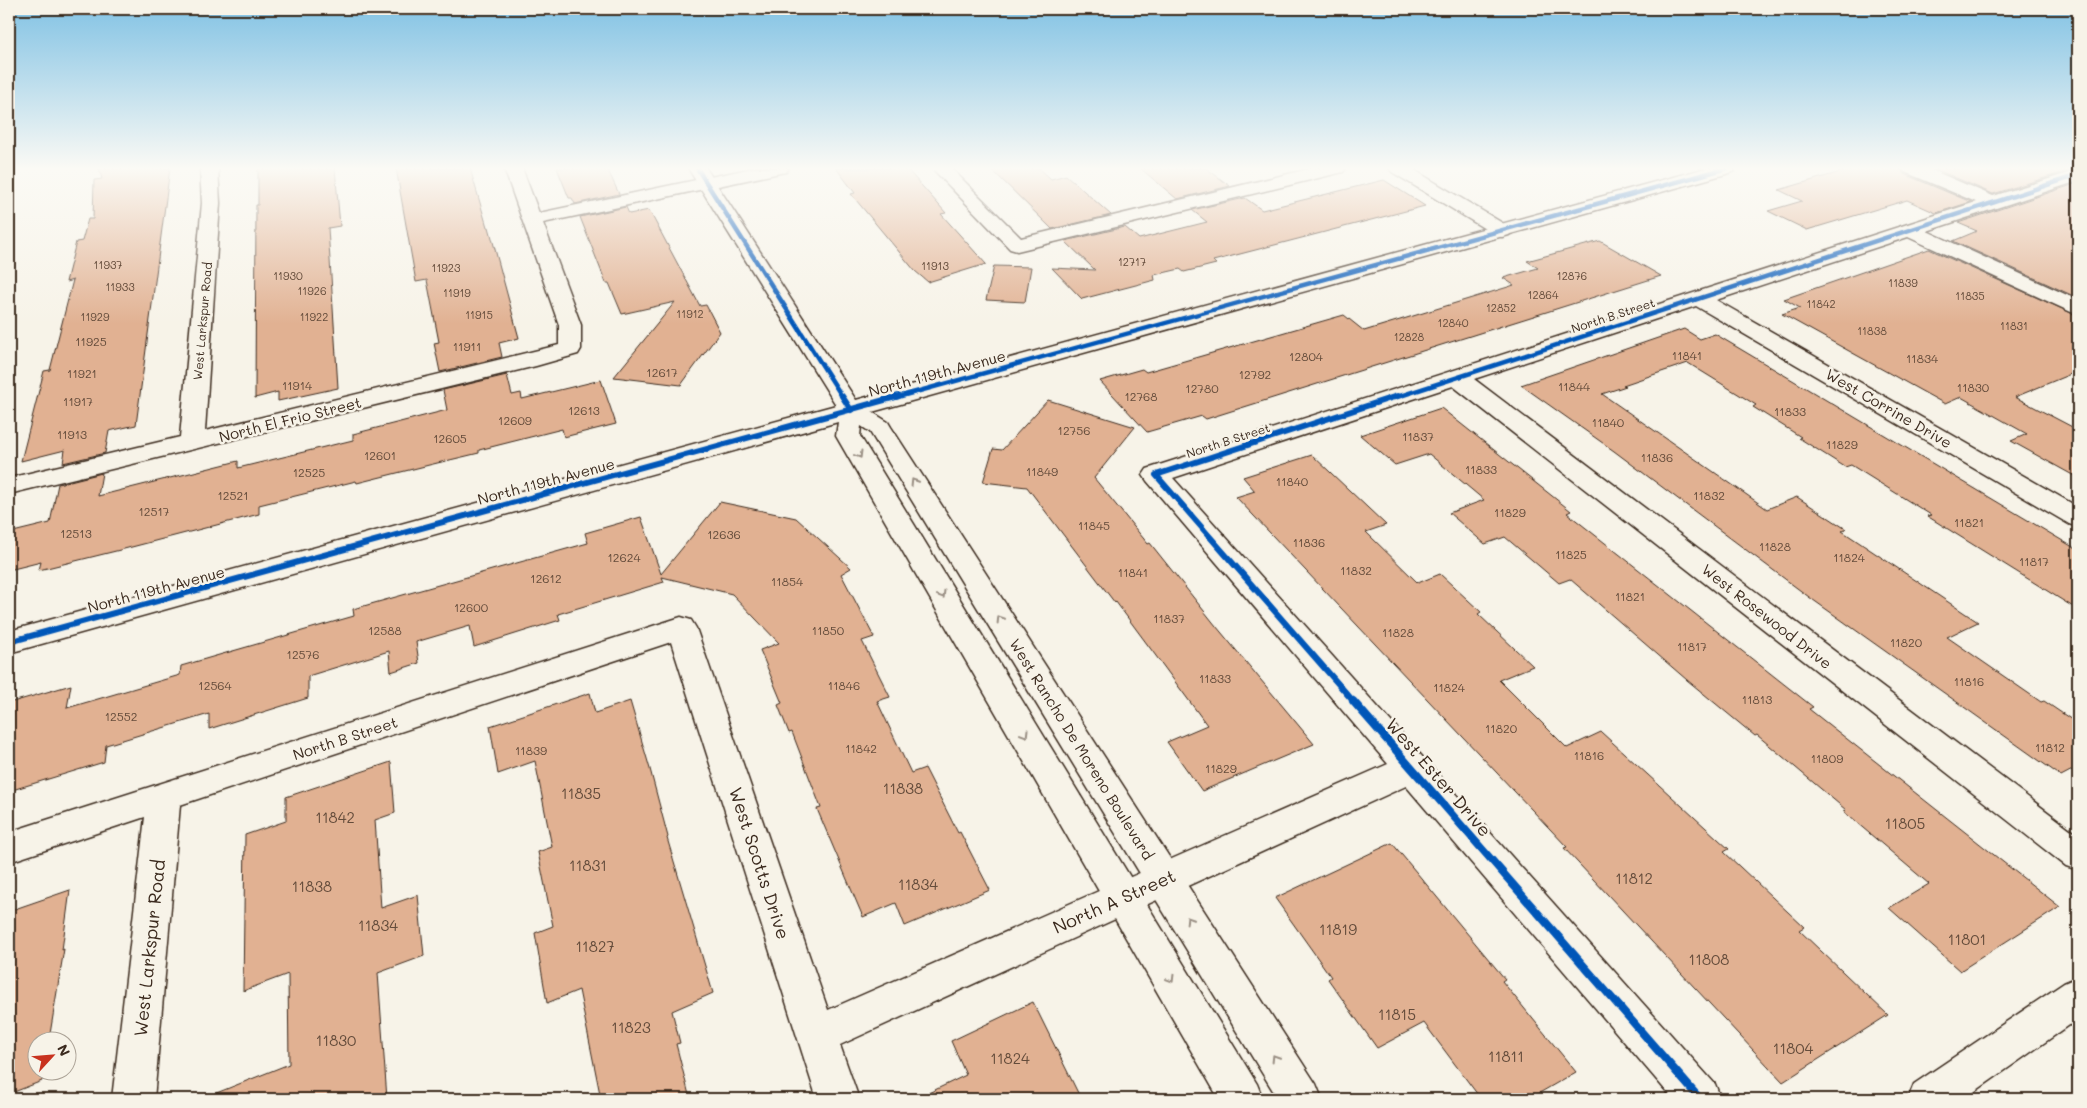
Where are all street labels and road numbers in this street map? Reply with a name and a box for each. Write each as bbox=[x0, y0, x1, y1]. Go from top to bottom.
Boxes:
street label: West Larkspur Road bbox=[189, 261, 215, 381]
street label: North B Street bbox=[1569, 294, 1657, 336]
street label: North 119th Avenue bbox=[866, 345, 1008, 401]
street label: West Corrine Drive bbox=[1822, 364, 1956, 452]
street label: North El Frio Street bbox=[217, 392, 363, 446]
street label: North B Street bbox=[1184, 419, 1272, 461]
street label: North 119th Avenue bbox=[475, 453, 617, 509]
street label: West Rosewood Drive bbox=[1698, 559, 1836, 673]
street label: North 119th Avenue bbox=[85, 561, 227, 617]
street label: West Rancho De Moreno Boulevard bbox=[1005, 635, 1159, 863]
street label: North B Street bbox=[290, 712, 400, 764]
street label: West Ester Drive bbox=[1381, 713, 1497, 841]
street label: West Scotts Drive bbox=[724, 784, 796, 942]
street label: West Larkspur Road bbox=[128, 858, 170, 1038]
street label: North A Street bbox=[1049, 863, 1179, 939]

